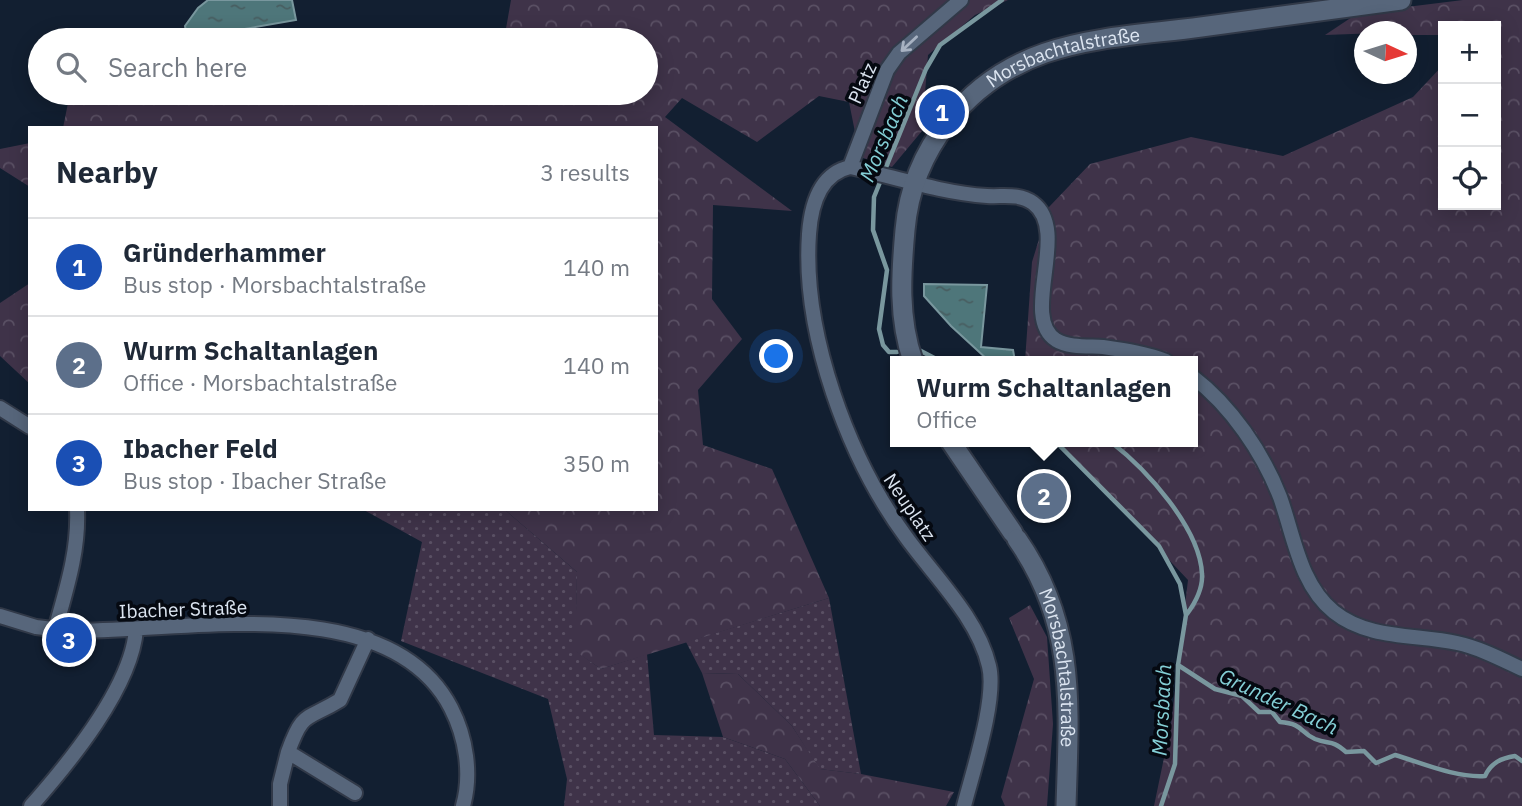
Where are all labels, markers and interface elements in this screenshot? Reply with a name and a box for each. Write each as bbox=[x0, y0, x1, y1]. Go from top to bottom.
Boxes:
north arrow bbox=[1354, 21, 1417, 84]
map controls bbox=[1438, 21, 1501, 210]
button: + bbox=[1438, 21, 1501, 84]
street label: Morsbachtalstraße bbox=[981, 22, 1141, 93]
search box bbox=[28, 28, 658, 105]
one-way arrow bbox=[900, 36, 918, 52]
icon: search bbox=[52, 48, 90, 86]
text: Search here bbox=[108, 50, 247, 84]
street label: Platz bbox=[842, 59, 882, 107]
button: − bbox=[1438, 84, 1501, 147]
pin: 1 bbox=[919, 86, 965, 138]
water label: Morsbach bbox=[852, 90, 914, 186]
button: locate bbox=[1438, 147, 1501, 210]
text: Nearby bbox=[56, 152, 158, 191]
text: 3 results bbox=[540, 157, 630, 187]
text: Gründerhammer bbox=[123, 235, 326, 269]
text: 1 bbox=[72, 252, 86, 282]
text: 140 m bbox=[563, 252, 630, 282]
text: Bus stop · Morsbachtalstraße bbox=[123, 269, 426, 299]
text: Wurm Schaltanlagen bbox=[123, 333, 378, 367]
your location bbox=[759, 339, 793, 373]
text: 2 bbox=[72, 350, 86, 380]
text: 140 m bbox=[563, 350, 630, 380]
popup bbox=[890, 356, 1198, 447]
text: Office · Morsbachtalstraße bbox=[123, 367, 397, 397]
text: Wurm Schaltanlagen bbox=[916, 370, 1172, 404]
text: Office bbox=[916, 404, 977, 434]
text: Ibacher Feld bbox=[123, 431, 278, 465]
text: 3 bbox=[72, 448, 86, 478]
text: 350 m bbox=[563, 448, 630, 478]
text: Bus stop · Ibacher Straße bbox=[123, 465, 387, 495]
street label: Neuplatz bbox=[879, 469, 941, 546]
pin: 2 bbox=[1021, 470, 1067, 522]
street label: Morsbachtalstraße bbox=[1034, 585, 1080, 747]
street label: Ibacher Straße bbox=[118, 595, 248, 623]
pin: 3 bbox=[46, 614, 92, 666]
water label: Grunder Bach bbox=[1215, 661, 1343, 741]
water label: Morsbach bbox=[1145, 663, 1177, 757]

